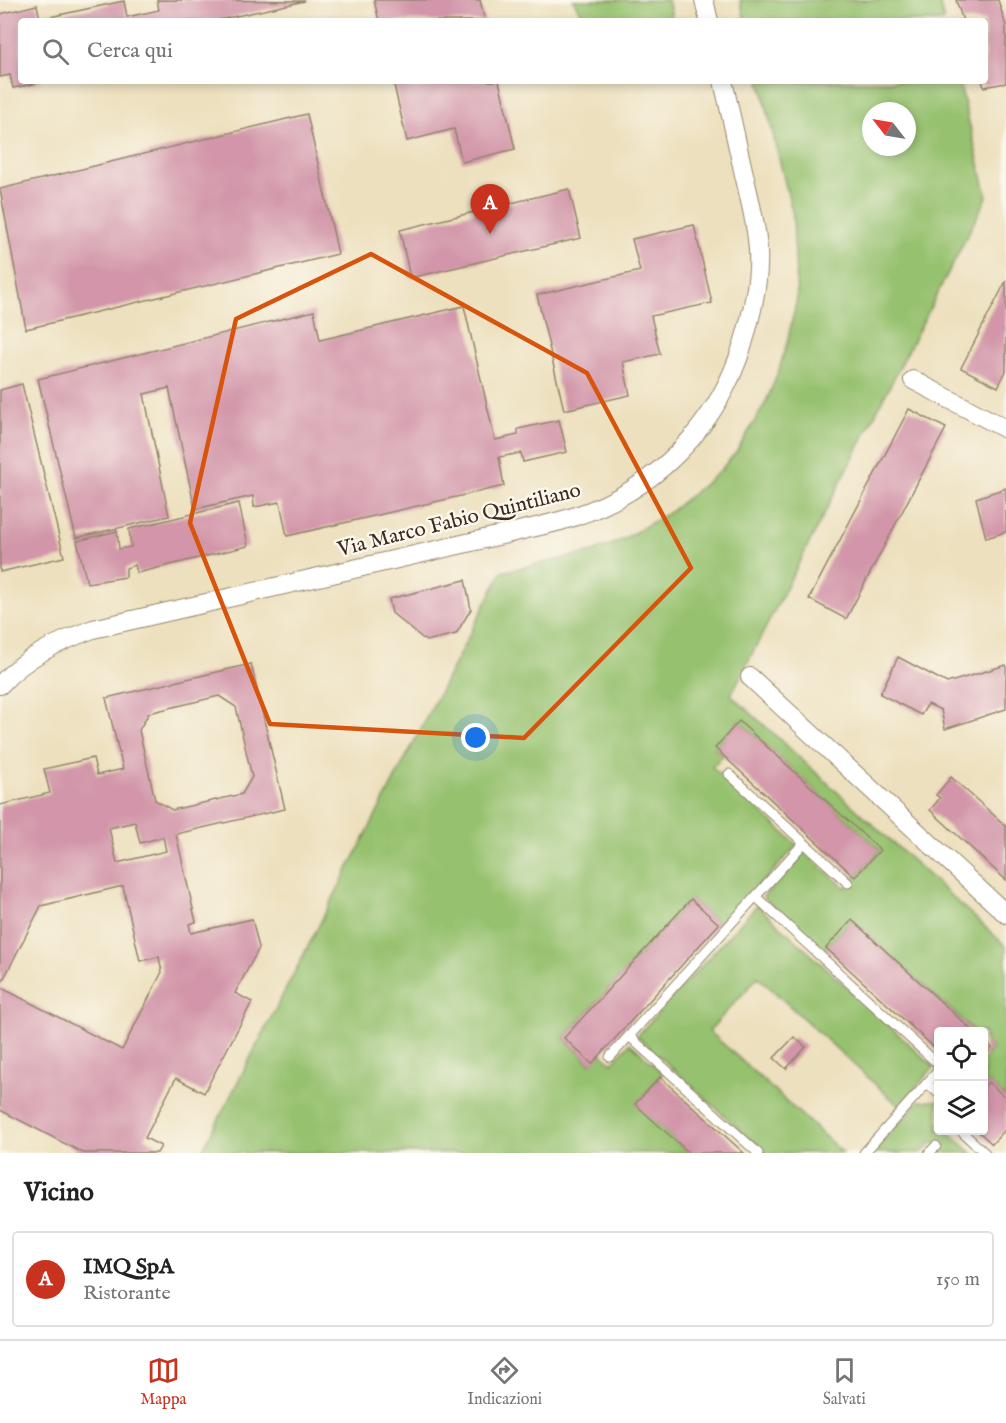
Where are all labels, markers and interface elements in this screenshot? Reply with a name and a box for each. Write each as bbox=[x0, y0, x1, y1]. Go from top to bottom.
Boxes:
search box bbox=[18, 18, 988, 84]
icon: search bbox=[39, 35, 72, 68]
text: Cerca qui bbox=[87, 37, 173, 65]
north arrow bbox=[862, 102, 916, 156]
pin: A bbox=[470, 184, 510, 234]
street label: Via Marco Fabio Quintiliano bbox=[334, 477, 584, 564]
your location bbox=[461, 723, 490, 752]
map controls bbox=[934, 1027, 988, 1135]
button: locate bbox=[934, 1027, 988, 1081]
button: layers bbox=[934, 1081, 988, 1135]
text: Vicino bbox=[24, 1176, 94, 1209]
text: IMQ SpA bbox=[83, 1253, 174, 1281]
text: A bbox=[39, 1267, 52, 1292]
text: 150 m bbox=[936, 1267, 980, 1292]
text: Ristorante bbox=[83, 1281, 171, 1306]
tab: Mappa bbox=[140, 1354, 187, 1410]
tab: Indicazioni bbox=[467, 1354, 542, 1410]
tab: Salvati bbox=[823, 1354, 866, 1410]

